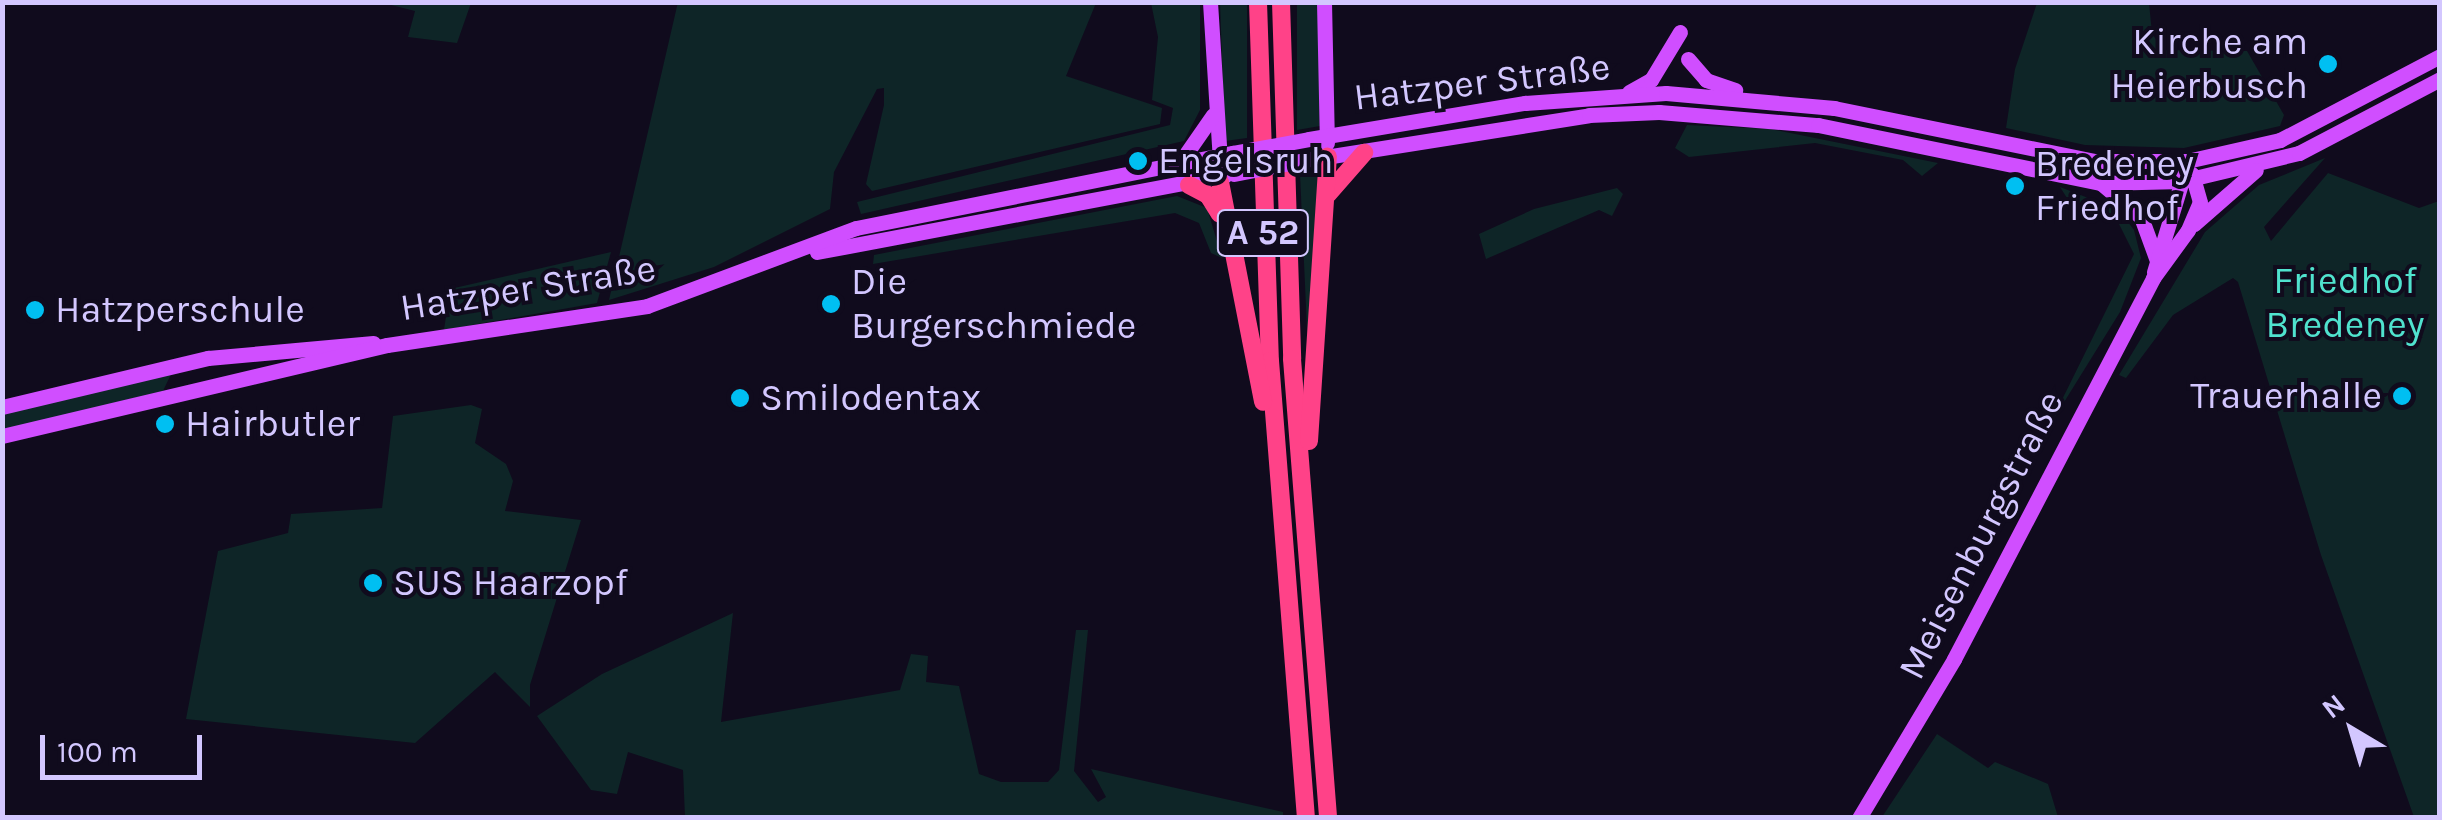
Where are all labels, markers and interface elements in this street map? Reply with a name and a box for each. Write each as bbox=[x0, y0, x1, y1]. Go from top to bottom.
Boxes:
place label: Kirche am Heierbusch bbox=[2110, 19, 2308, 108]
street label: Hatzper Straße bbox=[1351, 44, 1613, 120]
marker: Kirche am Heierbusch bbox=[2317, 53, 2339, 75]
place label: Engelsruh bbox=[1158, 138, 1334, 184]
place label: Bredeney Friedhof bbox=[2035, 141, 2194, 230]
marker: Engelsruh bbox=[1127, 150, 1149, 172]
marker: Bredeney Friedhof bbox=[2004, 175, 2026, 197]
road number: A 52 bbox=[1216, 203, 1310, 263]
street label: Hatzper Straße bbox=[397, 245, 659, 331]
park label: Friedhof Bredeney bbox=[2265, 258, 2425, 348]
place label: Die Burgerschmiede bbox=[851, 259, 1136, 348]
place label: Hatzperschule bbox=[55, 287, 305, 333]
marker: Die Burgerschmiede bbox=[820, 293, 842, 315]
marker: Hatzperschule bbox=[24, 299, 46, 321]
place label: Trauerhalle bbox=[2190, 373, 2382, 419]
place label: Smilodentax bbox=[760, 375, 981, 421]
street label: Meisenburgstraße bbox=[1889, 383, 2073, 687]
marker: Trauerhalle bbox=[2391, 385, 2413, 407]
marker: Smilodentax bbox=[729, 387, 751, 409]
place label: Hairbutler bbox=[185, 401, 360, 447]
marker: Hairbutler bbox=[154, 413, 176, 435]
place label: SUS Haarzopf bbox=[393, 560, 628, 606]
marker: SUS Haarzopf bbox=[362, 572, 384, 594]
north arrow bbox=[2302, 680, 2402, 780]
text: N bbox=[2315, 687, 2351, 725]
scale bar bbox=[45, 715, 208, 777]
text: 100 m bbox=[57, 734, 138, 770]

